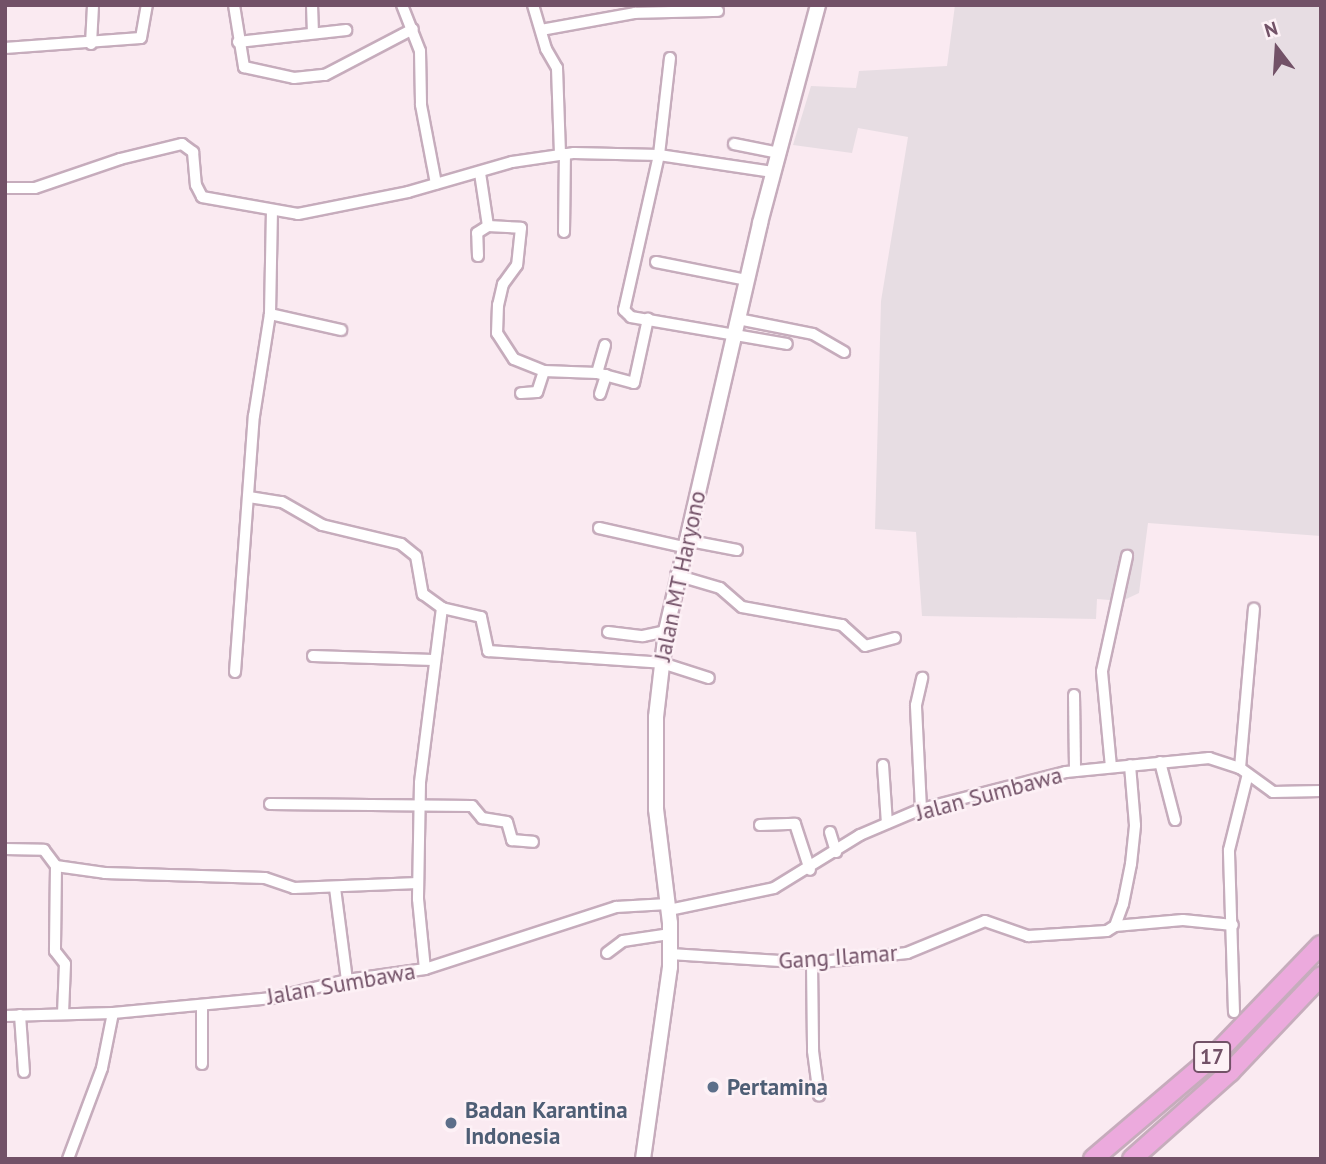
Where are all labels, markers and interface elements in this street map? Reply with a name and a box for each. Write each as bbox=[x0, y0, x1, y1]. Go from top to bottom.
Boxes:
north arrow bbox=[1242, 14, 1312, 84]
text: N bbox=[1261, 16, 1280, 42]
street label: Jalan MT Haryono bbox=[648, 488, 712, 664]
street label: Jalan Sumbawa bbox=[913, 761, 1065, 827]
street label: Gang Ilamar bbox=[778, 939, 898, 975]
street label: Jalan Sumbawa bbox=[265, 957, 417, 1011]
road number: 17 bbox=[1193, 1040, 1231, 1074]
place label: Pertamina bbox=[727, 1073, 828, 1101]
marker: Pertamina bbox=[705, 1079, 721, 1095]
place label: Badan Karantina Indonesia bbox=[465, 1096, 628, 1150]
marker: Badan Karantina Indonesia bbox=[443, 1115, 459, 1131]

